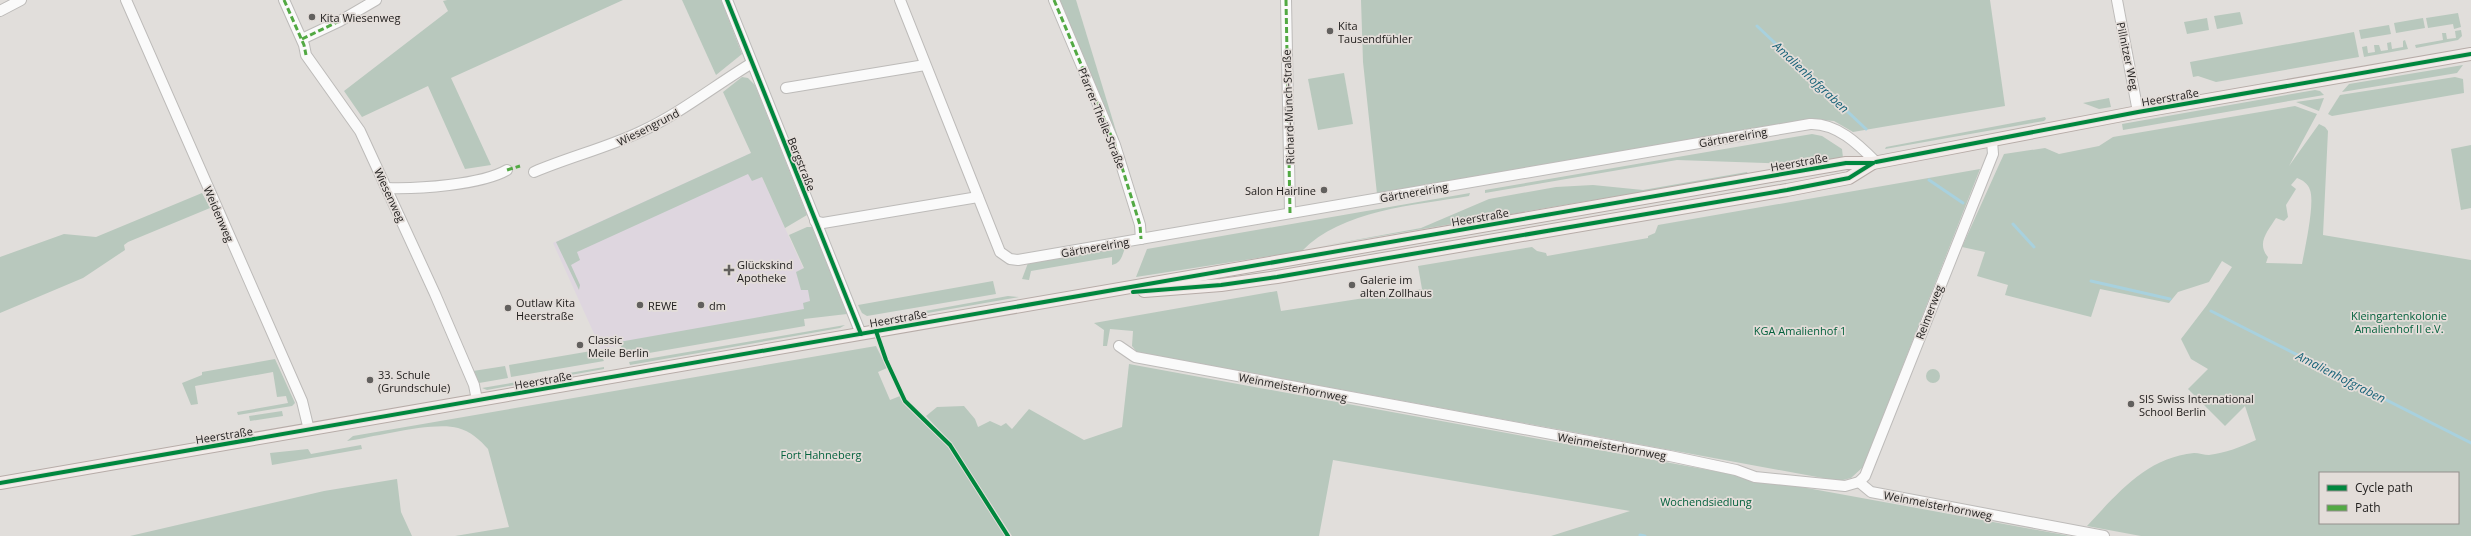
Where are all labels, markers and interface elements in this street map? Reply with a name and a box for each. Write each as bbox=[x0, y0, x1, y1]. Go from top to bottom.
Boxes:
place label: Kita Wiesenweg bbox=[320, 10, 400, 25]
marker: Kita Wiesenweg bbox=[307, 12, 317, 22]
place label: Kita Tausendfühler bbox=[1338, 18, 1413, 46]
street label: Pillnitzer Weg bbox=[2113, 21, 2143, 92]
marker: Kita Tausendfühler bbox=[1325, 26, 1335, 36]
water label: Amalienhofgraben bbox=[1769, 37, 1853, 117]
street label: Richard-Münch-Straße bbox=[1278, 49, 1298, 165]
street label: Pfarrer-Theile-Straße bbox=[1075, 65, 1129, 171]
street label: Heerstraße bbox=[2140, 85, 2200, 109]
street label: Wiesengrund bbox=[614, 105, 682, 149]
street label: Gärtnereiring bbox=[1698, 124, 1768, 150]
street label: Bergstraße bbox=[784, 135, 820, 193]
street label: Heerstraße bbox=[1769, 150, 1829, 174]
street label: Wiesenweg bbox=[371, 166, 409, 224]
street label: Gärtnereiring bbox=[1379, 179, 1449, 205]
place label: Salon Hairline bbox=[1245, 183, 1316, 198]
street label: Weidenweg bbox=[200, 184, 238, 244]
marker: Salon Hairline bbox=[1319, 185, 1329, 195]
street label: Heerstraße bbox=[1450, 205, 1510, 229]
street label: Gärtnereiring bbox=[1060, 234, 1130, 260]
place label: Glückskind Apotheke bbox=[737, 257, 793, 285]
marker: Glückskind Apotheke bbox=[724, 265, 734, 275]
place label: Galerie im alten Zollhaus bbox=[1360, 272, 1432, 300]
marker: Galerie im alten Zollhaus bbox=[1347, 280, 1357, 290]
street label: Reimerweg bbox=[1912, 283, 1946, 341]
place label: Outlaw Kita Heerstraße bbox=[516, 295, 575, 323]
place label: REWE bbox=[648, 298, 677, 313]
place label: dm bbox=[709, 298, 726, 313]
marker: REWE bbox=[635, 300, 645, 310]
marker: dm bbox=[696, 300, 706, 310]
marker: Outlaw Kita Heerstraße bbox=[503, 303, 513, 313]
street label: Heerstraße bbox=[868, 306, 928, 330]
park label: Kleingartenkolonie Amalienhof II e.V. bbox=[2351, 308, 2447, 336]
park label: KGA Amalienhof 1 bbox=[1754, 323, 1846, 338]
place label: Classic Meile Berlin bbox=[588, 332, 649, 360]
marker: Classic Meile Berlin bbox=[575, 340, 585, 350]
water label: Amalienhofgraben bbox=[2293, 347, 2389, 407]
place label: 33. Schule (Grundschule) bbox=[378, 367, 450, 395]
street label: Heerstraße bbox=[513, 368, 573, 392]
street label: Weinmeisterhornweg bbox=[1238, 369, 1348, 405]
marker: 33. Schule (Grundschule) bbox=[365, 375, 375, 385]
place label: SIS Swiss International School Berlin bbox=[2139, 391, 2254, 419]
marker: SIS Swiss International School Berlin bbox=[2126, 399, 2136, 409]
street label: Heerstraße bbox=[194, 423, 254, 447]
street label: Weinmeisterhornweg bbox=[1556, 429, 1668, 463]
park label: Fort Hahneberg bbox=[781, 447, 861, 462]
legend bbox=[2319, 472, 2459, 524]
text: Cycle path bbox=[2355, 479, 2413, 496]
street label: Weinmeisterhornweg bbox=[1883, 487, 1993, 523]
park label: Wochendsiedlung bbox=[1660, 494, 1752, 509]
text: Path bbox=[2355, 499, 2381, 516]

